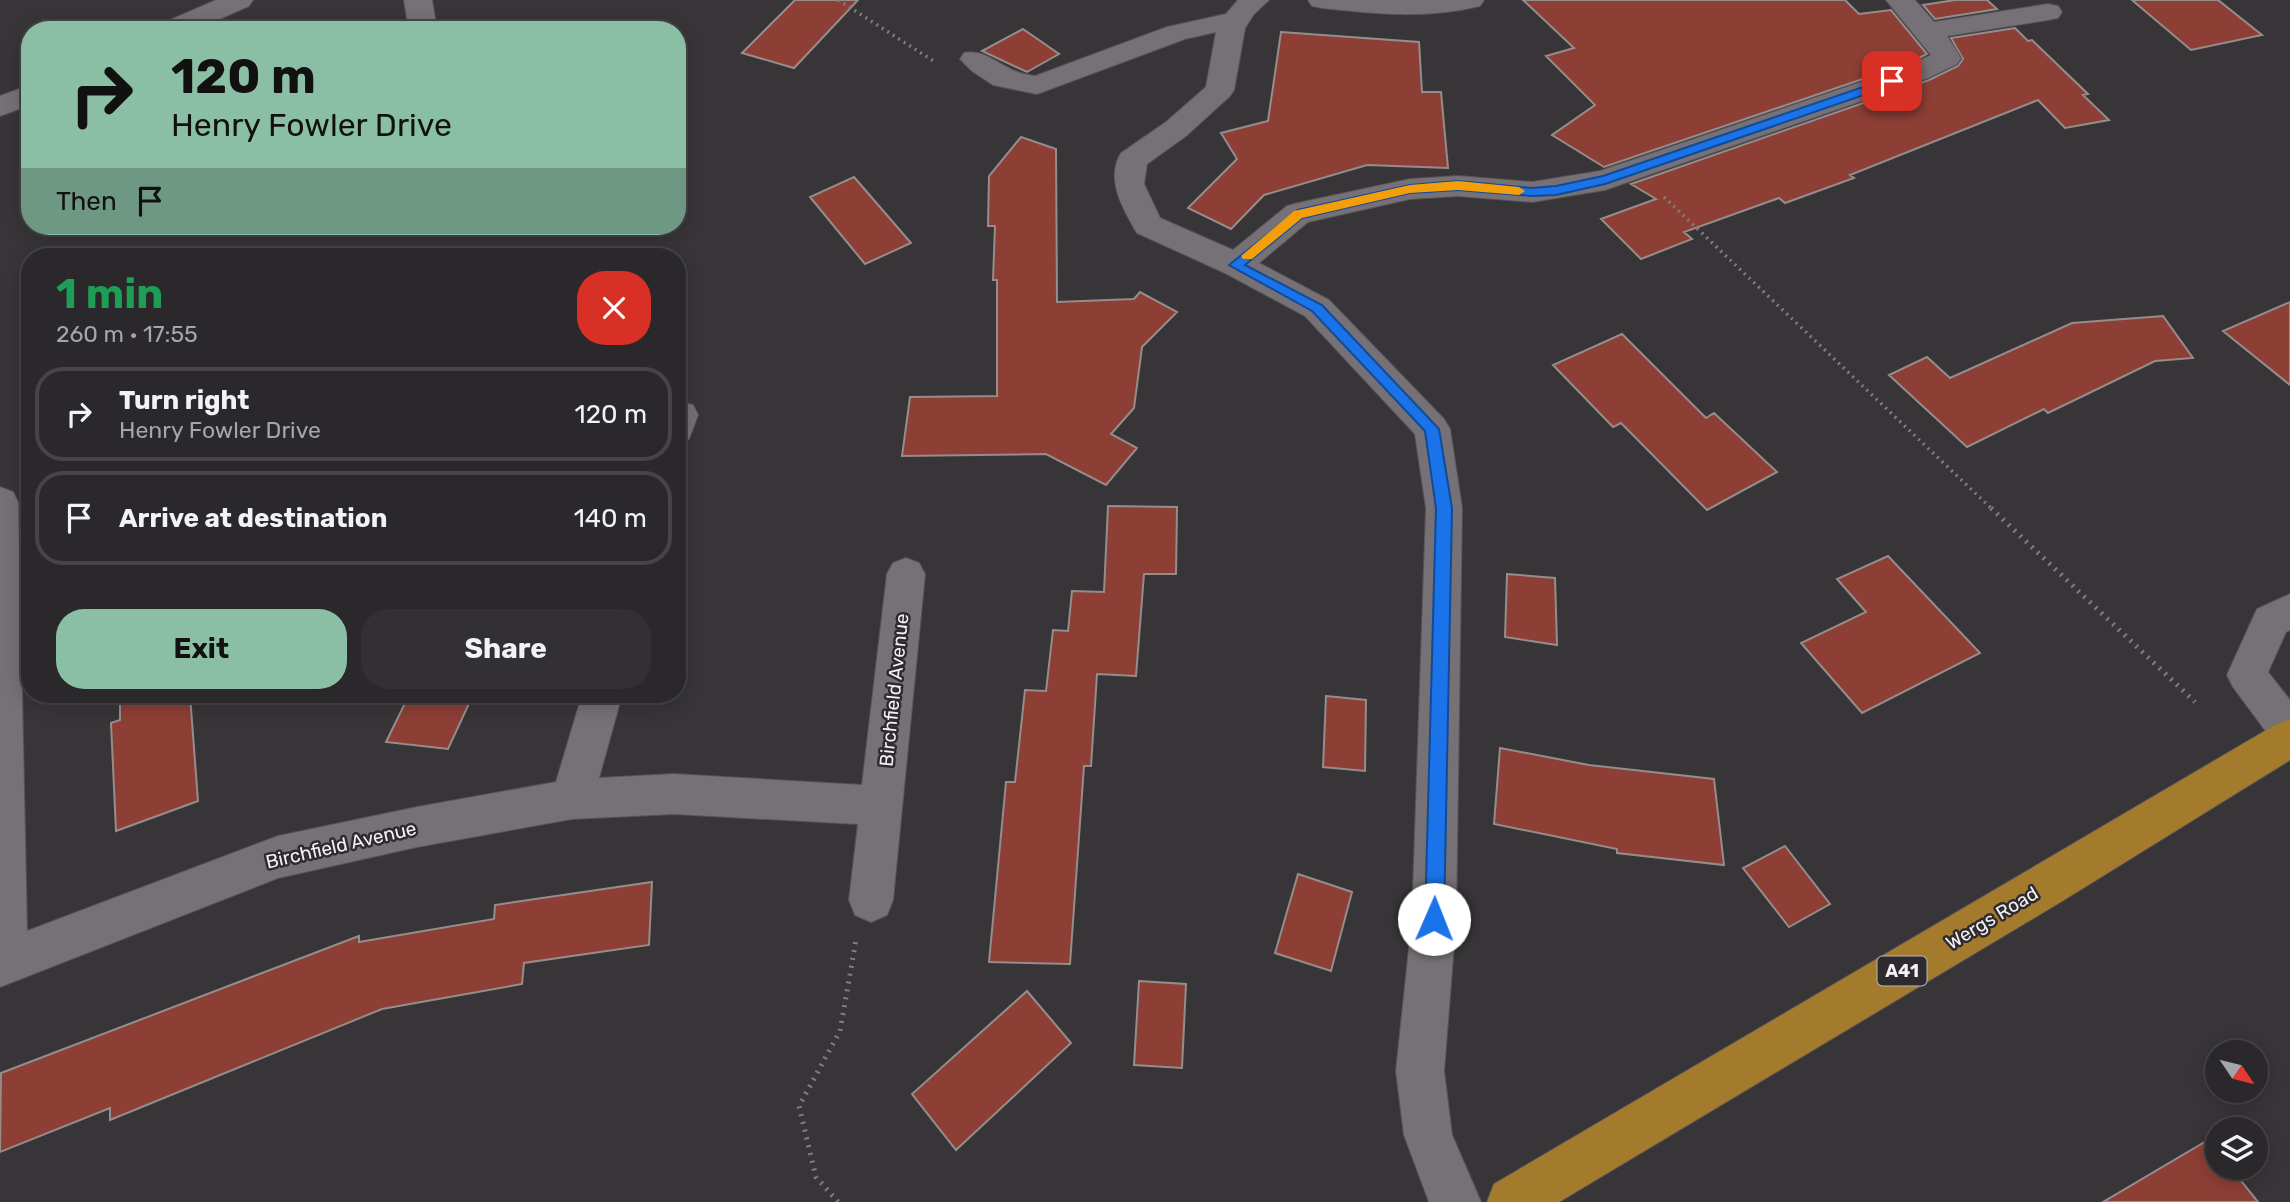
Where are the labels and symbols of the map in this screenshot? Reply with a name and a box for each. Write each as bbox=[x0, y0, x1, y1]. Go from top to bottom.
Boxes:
pin bbox=[1862, 51, 1922, 111]
street label: Birchfield Avenue bbox=[875, 612, 913, 768]
street label: Birchfield Avenue bbox=[263, 816, 419, 874]
position arrow bbox=[1397, 882, 1471, 956]
street label: Wergs Road bbox=[1942, 882, 2042, 954]
road number: A41 bbox=[1878, 956, 1926, 986]
north arrow bbox=[2205, 1040, 2268, 1102]

